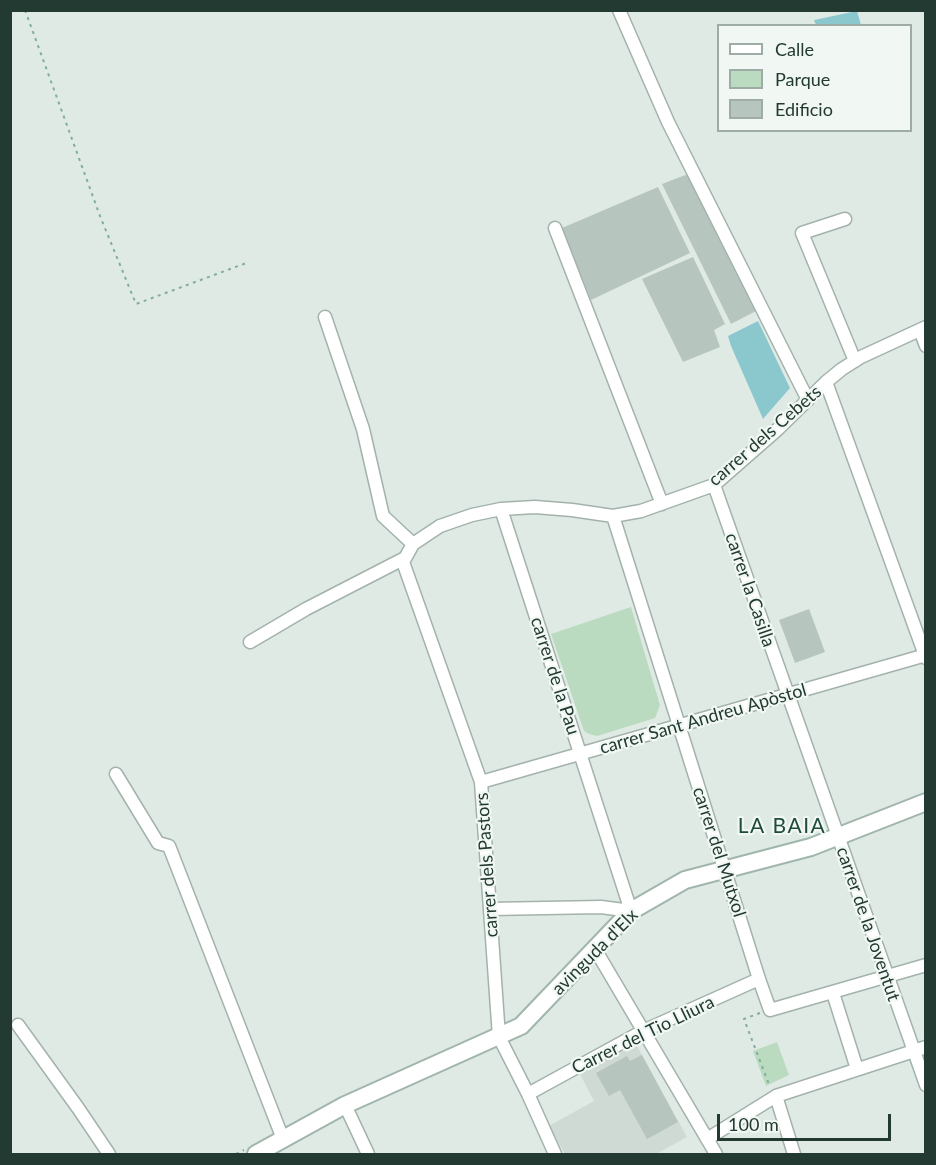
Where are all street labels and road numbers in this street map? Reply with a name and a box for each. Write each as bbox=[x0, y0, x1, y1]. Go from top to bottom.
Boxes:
street label: carrer dels Cebets bbox=[704, 381, 826, 491]
street label: carrer la Casilla bbox=[720, 530, 780, 650]
street label: carrer de la Pau bbox=[526, 614, 584, 738]
street label: carrer Sant Andreu Apòstol bbox=[597, 679, 809, 759]
street label: carrer del Mutxol bbox=[688, 784, 750, 920]
street label: carrer dels Pastors bbox=[471, 792, 503, 938]
street label: carrer de la Joventut bbox=[831, 844, 905, 1004]
street label: avinguda d'Elx bbox=[548, 905, 642, 999]
street label: Carrer del Tio Lliura bbox=[568, 991, 718, 1079]

